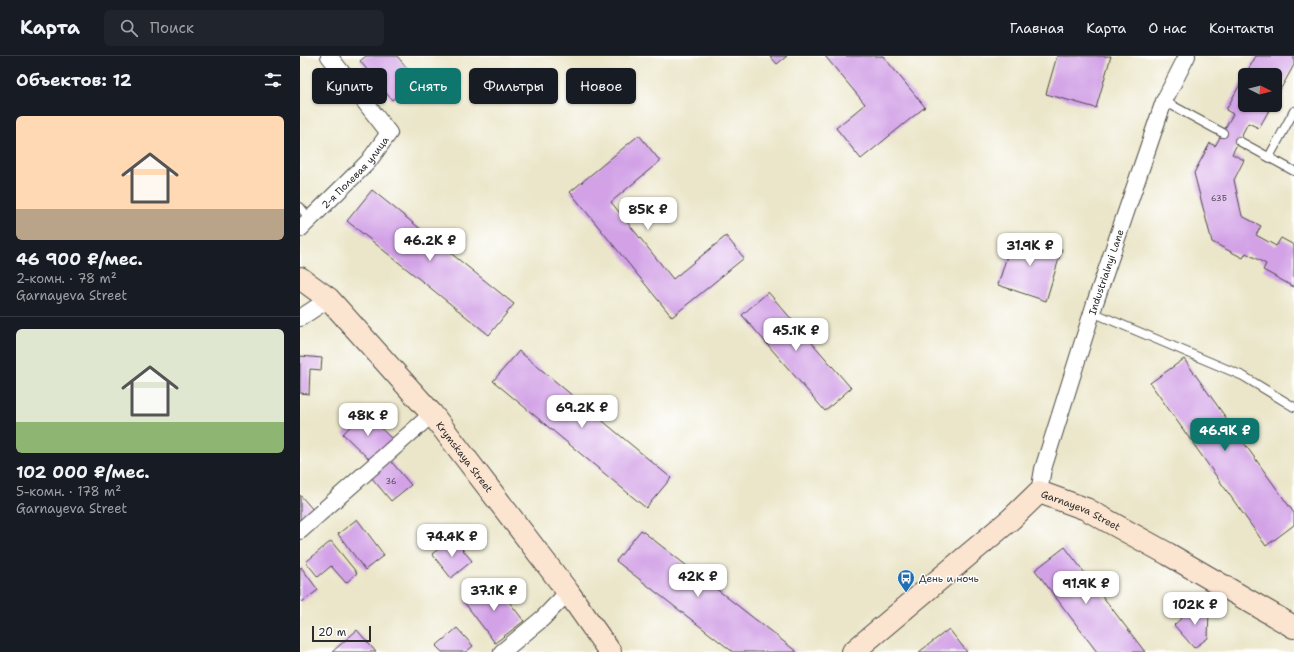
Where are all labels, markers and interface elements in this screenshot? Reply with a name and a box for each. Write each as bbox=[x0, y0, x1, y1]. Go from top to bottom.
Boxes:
search box bbox=[104, 10, 384, 46]
text: Карта bbox=[20, 15, 80, 40]
icon: search bbox=[118, 17, 140, 39]
text: Поиск bbox=[150, 18, 194, 38]
text: Главная bbox=[1010, 19, 1064, 37]
text: Карта bbox=[1086, 19, 1126, 37]
text: О нас bbox=[1148, 19, 1187, 37]
text: Контакты bbox=[1209, 19, 1274, 37]
chip: Купить bbox=[312, 68, 387, 104]
chip: Снять bbox=[395, 68, 461, 104]
chip: Фильтры bbox=[469, 68, 558, 104]
chip: Новое bbox=[566, 68, 636, 104]
north arrow bbox=[1238, 68, 1282, 112]
map controls bbox=[1238, 68, 1282, 112]
text: Объектов: 12 bbox=[16, 69, 132, 91]
icon: filters bbox=[262, 69, 284, 91]
street label: 2-я Полевая улица bbox=[318, 133, 392, 211]
icon: home bbox=[114, 142, 186, 214]
house number: 63Б bbox=[1211, 193, 1227, 204]
pin: 85K ₽ bbox=[620, 197, 676, 231]
text: 85K ₽ bbox=[628, 201, 668, 218]
street label: Industrialnyi Lane bbox=[1085, 227, 1126, 317]
pin: 46.2K ₽ bbox=[393, 228, 467, 262]
text: 46.2K ₽ bbox=[404, 232, 456, 249]
pin: 31.9K ₽ bbox=[993, 233, 1067, 267]
text: 31.9K ₽ bbox=[1006, 237, 1054, 254]
text: 46 900 ₽/мес. bbox=[16, 248, 143, 270]
text: 2-комн. · 78 m² bbox=[16, 270, 117, 287]
text: Garnayeva Street bbox=[16, 287, 127, 304]
pin: 45.1K ₽ bbox=[759, 318, 833, 352]
text: 45.1K ₽ bbox=[772, 322, 820, 339]
icon: home bbox=[114, 355, 186, 427]
pin: 69.2K ₽ bbox=[545, 395, 619, 429]
text: 69.2K ₽ bbox=[556, 399, 608, 416]
pin: 48K ₽ bbox=[340, 403, 396, 437]
text: 48K ₽ bbox=[348, 407, 388, 424]
pin: 46.9K ₽ bbox=[1188, 418, 1262, 452]
street label: Krymskaya Street bbox=[433, 419, 496, 495]
text: 46.9K ₽ bbox=[1199, 422, 1251, 439]
text: 102 000 ₽/мес. bbox=[16, 461, 150, 483]
house number: 36 bbox=[386, 476, 397, 487]
text: 5-комн. · 178 m² bbox=[16, 483, 121, 500]
street label: Garnayeva Street bbox=[1039, 487, 1123, 533]
text: Garnayeva Street bbox=[16, 500, 127, 517]
pin: 74.4K ₽ bbox=[415, 524, 489, 558]
text: 74.4K ₽ bbox=[426, 528, 478, 545]
pin: 42K ₽ bbox=[670, 564, 726, 598]
text: 42K ₽ bbox=[678, 568, 718, 585]
bus stop icon: День и ночь bbox=[896, 568, 916, 593]
pin: 91.9K ₽ bbox=[1049, 571, 1123, 605]
place label: День и ночь bbox=[919, 572, 979, 585]
text: 91.9K ₽ bbox=[1062, 575, 1110, 592]
pin: 37.1K ₽ bbox=[457, 578, 531, 612]
text: 37.1K ₽ bbox=[470, 582, 518, 599]
pin: 102K ₽ bbox=[1162, 592, 1228, 626]
text: 102K ₽ bbox=[1172, 596, 1218, 613]
scale bar bbox=[312, 624, 371, 643]
text: 20 m bbox=[318, 625, 346, 640]

